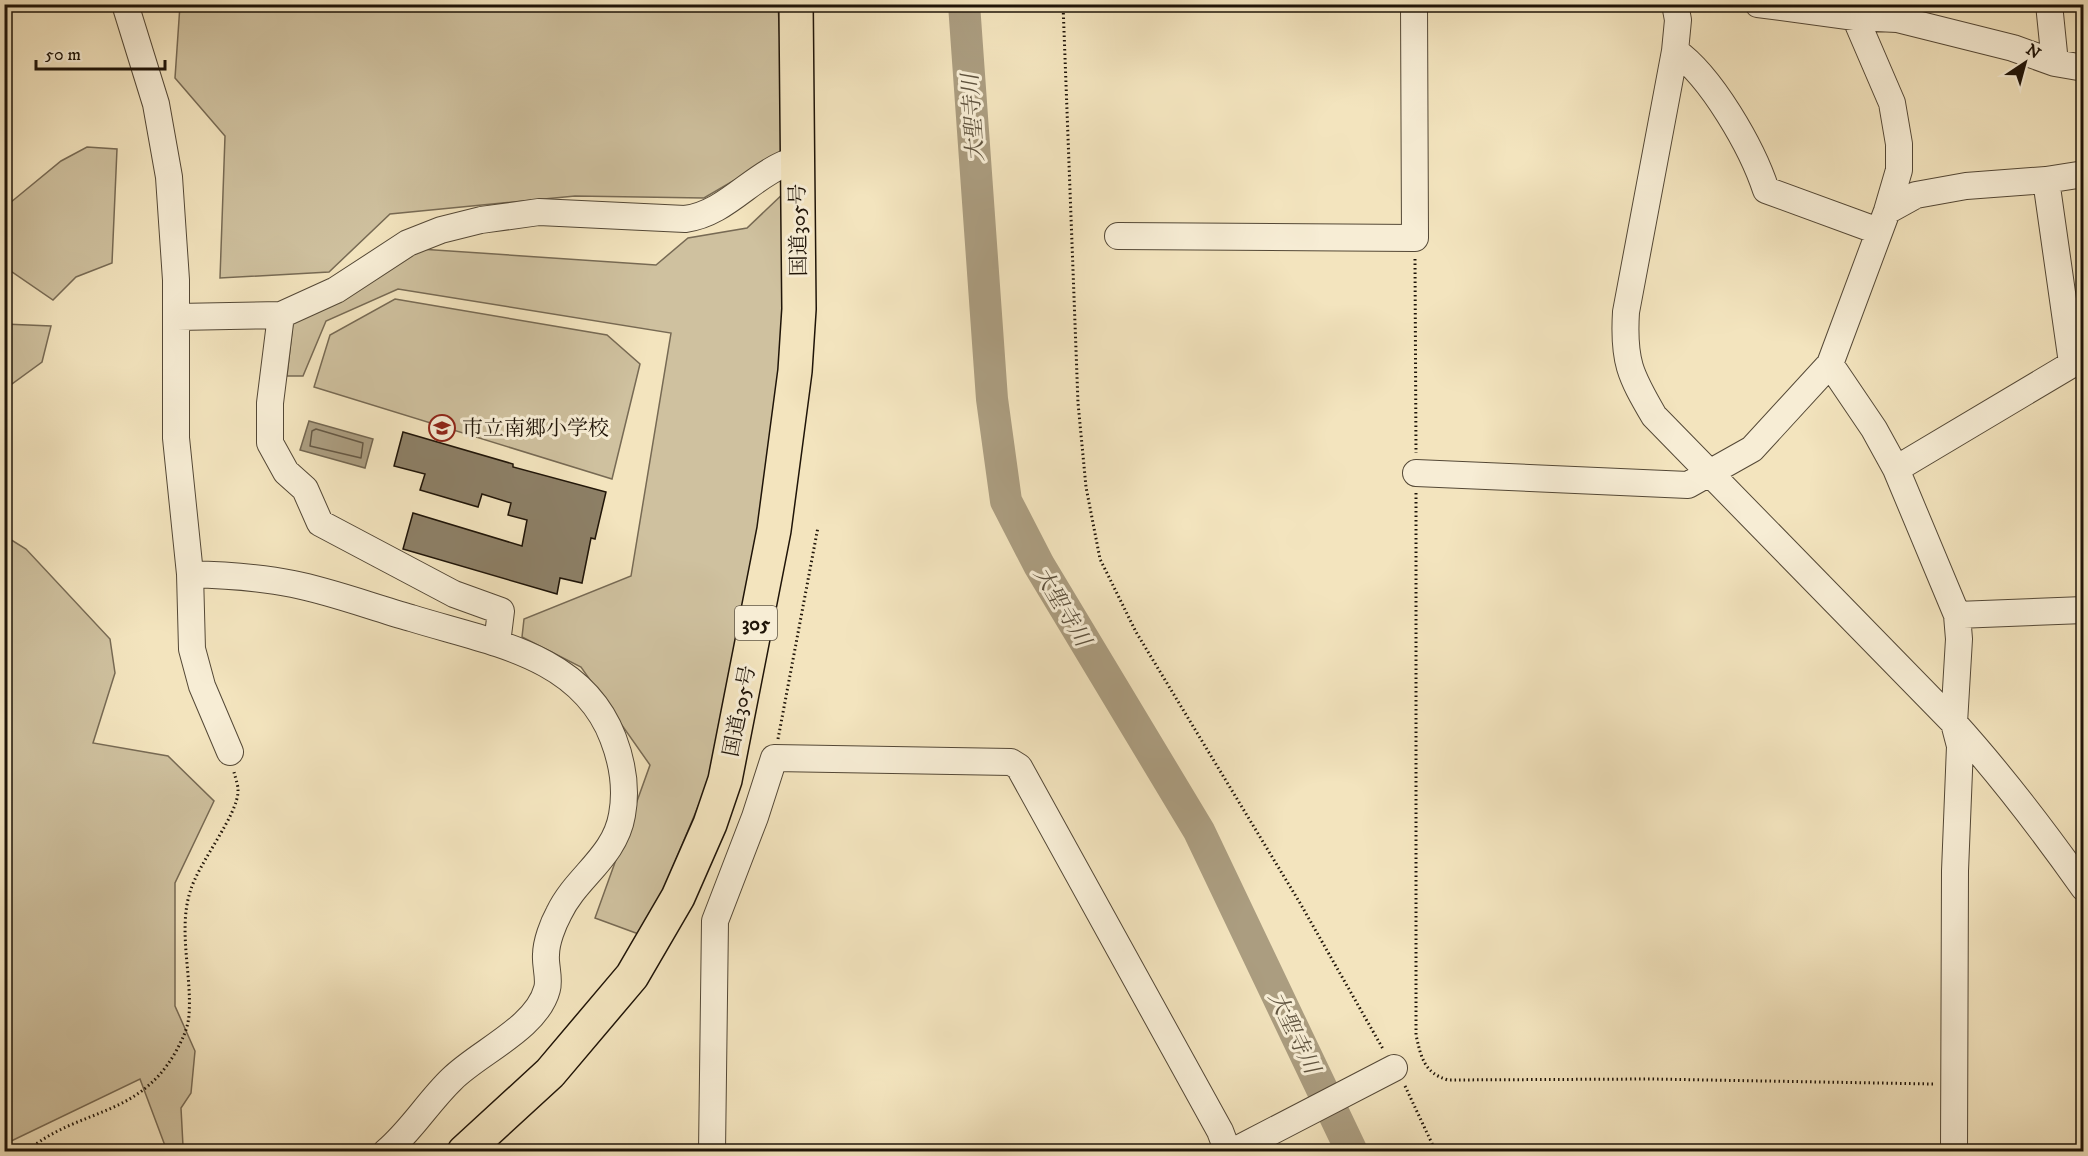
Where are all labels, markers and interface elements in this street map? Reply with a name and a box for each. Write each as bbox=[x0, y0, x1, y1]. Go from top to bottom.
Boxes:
scale bar bbox=[36, 33, 165, 71]
north arrow bbox=[1995, 33, 2055, 93]
text: N bbox=[2022, 40, 2044, 64]
text: 50 m bbox=[45, 44, 81, 66]
water label: 大聖寺川 bbox=[957, 71, 990, 163]
street label: 国道305号 bbox=[785, 183, 813, 276]
school or university icon: 市立南郷小学校 bbox=[427, 413, 457, 443]
place label: 市立南郷小学校 bbox=[462, 416, 609, 442]
water label: 大聖寺川 bbox=[1027, 562, 1097, 653]
road number: 305 bbox=[735, 606, 777, 640]
street label: 国道305号 bbox=[718, 663, 762, 759]
water label: 大聖寺川 bbox=[1262, 987, 1326, 1080]

